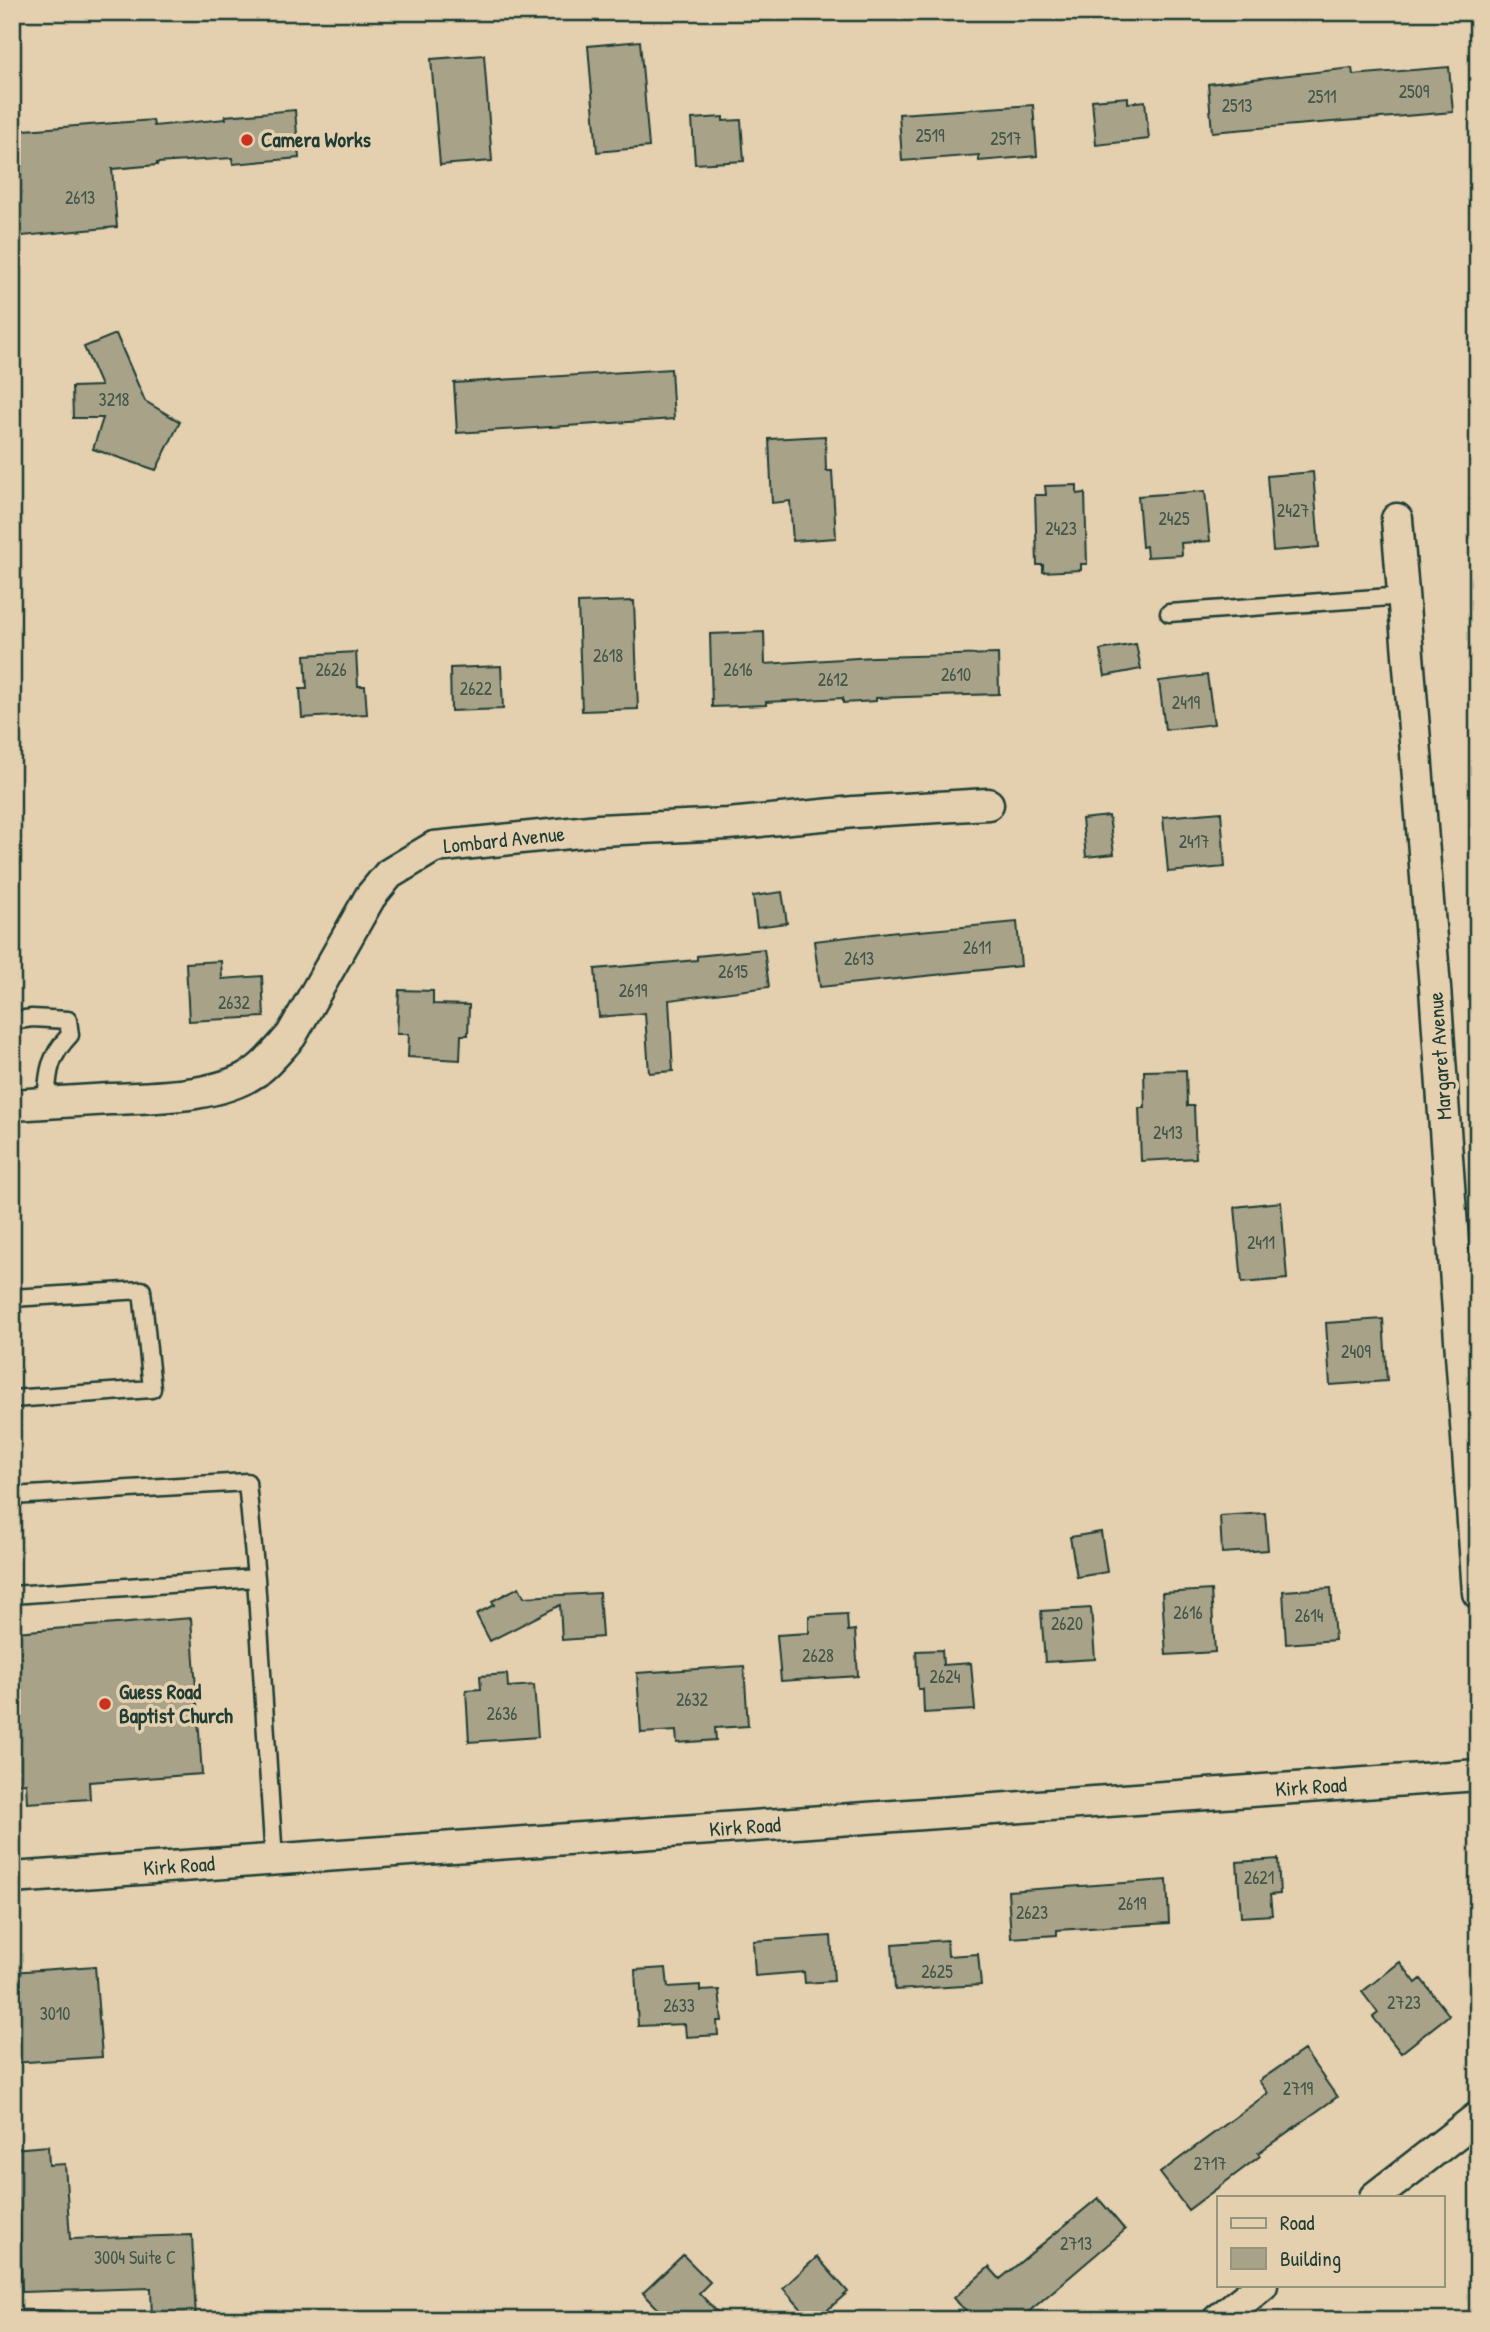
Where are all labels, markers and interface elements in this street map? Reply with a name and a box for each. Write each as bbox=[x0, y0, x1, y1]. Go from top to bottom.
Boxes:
house number: 2509 bbox=[1399, 79, 1430, 104]
house number: 2511 bbox=[1307, 84, 1337, 109]
house number: 2513 bbox=[1222, 93, 1252, 118]
house number: 2519 bbox=[915, 123, 945, 148]
place label: Camera Works bbox=[261, 125, 371, 154]
house number: 2517 bbox=[990, 126, 1022, 151]
marker: Camera Works bbox=[239, 132, 255, 148]
house number: 2613 bbox=[65, 185, 95, 210]
house number: 3218 bbox=[99, 387, 130, 412]
house number: 2427 bbox=[1277, 498, 1309, 523]
house number: 2425 bbox=[1158, 506, 1190, 531]
house number: 2423 bbox=[1045, 516, 1077, 541]
house number: 2618 bbox=[593, 643, 623, 668]
house number: 2626 bbox=[315, 657, 347, 682]
house number: 2616 bbox=[723, 657, 753, 682]
house number: 2610 bbox=[941, 662, 971, 687]
house number: 2612 bbox=[818, 667, 849, 692]
house number: 2622 bbox=[460, 676, 493, 701]
house number: 2419 bbox=[1172, 690, 1201, 715]
street label: Lombard Avenue bbox=[442, 819, 566, 860]
house number: 2417 bbox=[1179, 829, 1209, 854]
house number: 2611 bbox=[963, 935, 991, 960]
house number: 2613 bbox=[844, 946, 874, 971]
house number: 2615 bbox=[718, 959, 748, 984]
house number: 2619 bbox=[619, 978, 648, 1003]
house number: 2632 bbox=[218, 990, 251, 1015]
street label: Margaret Avenue bbox=[1421, 991, 1458, 1121]
house number: 2413 bbox=[1153, 1120, 1183, 1145]
house number: 2411 bbox=[1247, 1230, 1275, 1255]
house number: 2409 bbox=[1341, 1339, 1371, 1364]
house number: 2616 bbox=[1173, 1600, 1203, 1625]
house number: 2614 bbox=[1295, 1603, 1324, 1628]
house number: 2620 bbox=[1051, 1611, 1083, 1636]
house number: 2628 bbox=[802, 1643, 834, 1668]
house number: 2624 bbox=[930, 1664, 961, 1689]
place label: Guess Road Baptist Church bbox=[119, 1677, 233, 1731]
house number: 2632 bbox=[676, 1687, 709, 1712]
marker: Guess Road Baptist Church bbox=[97, 1696, 113, 1712]
house number: 2636 bbox=[487, 1701, 517, 1726]
street label: Kirk Road bbox=[1274, 1770, 1348, 1803]
street label: Kirk Road bbox=[708, 1810, 782, 1843]
street label: Kirk Road bbox=[142, 1849, 216, 1882]
house number: 2621 bbox=[1244, 1865, 1274, 1890]
house number: 2619 bbox=[1118, 1891, 1147, 1916]
house number: 2623 bbox=[1016, 1900, 1048, 1925]
house number: 2625 bbox=[921, 1959, 953, 1984]
house number: 2723 bbox=[1387, 1990, 1421, 2015]
house number: 2633 bbox=[663, 1993, 695, 2018]
house number: 3010 bbox=[40, 2001, 70, 2026]
house number: 2719 bbox=[1283, 2076, 1314, 2101]
house number: 2717 bbox=[1194, 2151, 1226, 2176]
legend bbox=[1217, 2196, 1444, 2286]
text: Road bbox=[1280, 2208, 1314, 2237]
house number: 2713 bbox=[1060, 2231, 1092, 2256]
text: Building bbox=[1280, 2244, 1341, 2273]
house number: 3004 Suite C bbox=[94, 2245, 176, 2270]

